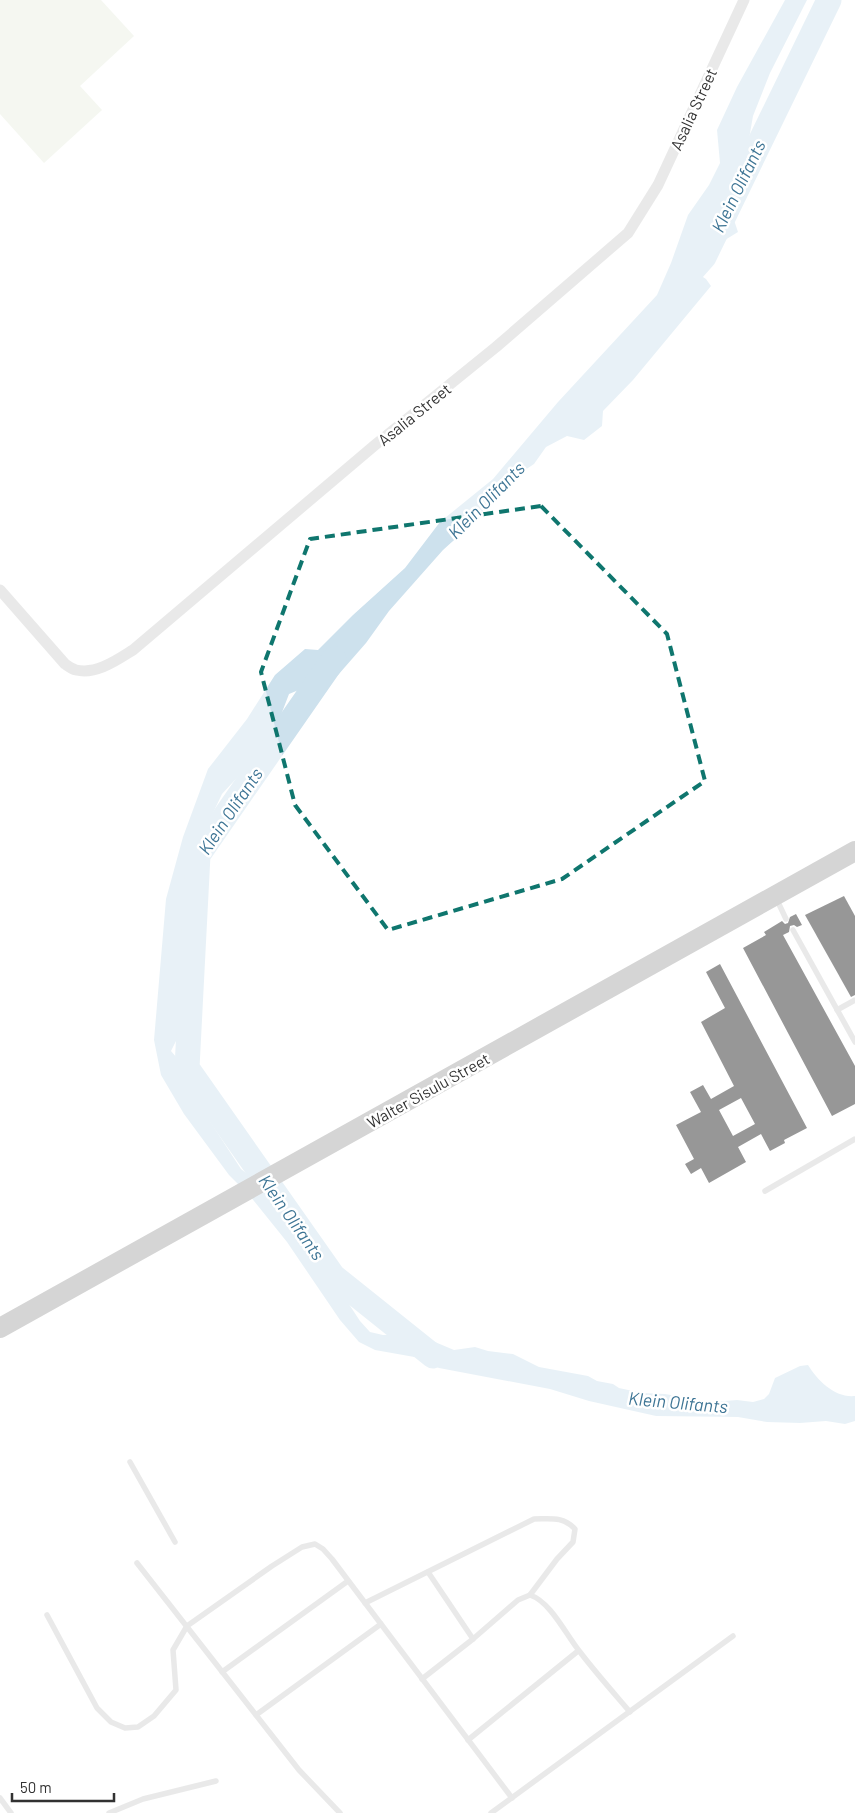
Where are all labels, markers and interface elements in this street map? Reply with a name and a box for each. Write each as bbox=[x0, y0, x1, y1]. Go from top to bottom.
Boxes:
street label: Asalia Street bbox=[666, 65, 720, 153]
water label: Klein Olifants bbox=[706, 136, 770, 236]
street label: Asalia Street bbox=[374, 379, 454, 449]
water label: Klein Olifants bbox=[443, 457, 529, 543]
water label: Klein Olifants bbox=[193, 763, 267, 859]
street label: Walter Sisulu Street bbox=[363, 1048, 493, 1132]
water label: Klein Olifants bbox=[254, 1170, 330, 1264]
water label: Klein Olifants bbox=[627, 1387, 729, 1417]
scale bar bbox=[12, 1770, 115, 1802]
text: 50 m bbox=[20, 1778, 52, 1796]

